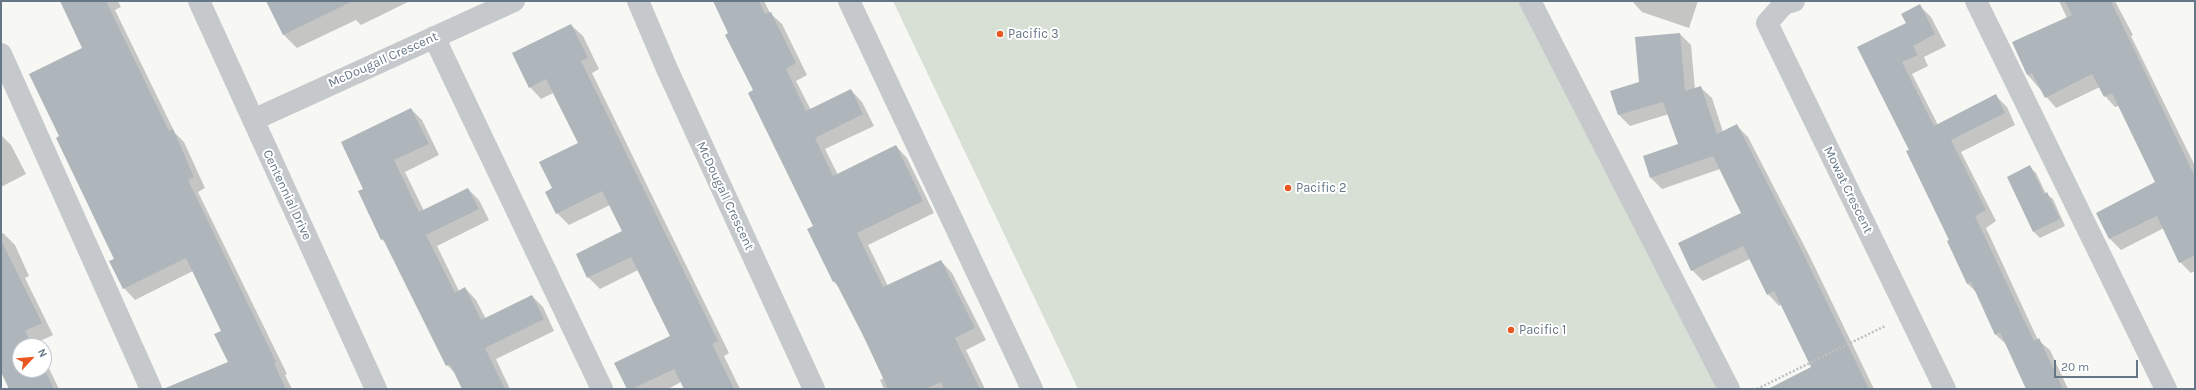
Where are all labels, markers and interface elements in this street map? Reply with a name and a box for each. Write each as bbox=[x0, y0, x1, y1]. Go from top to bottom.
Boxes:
place label: Pacific 3 bbox=[1008, 26, 1059, 42]
street label: McDougall Crescent bbox=[326, 29, 440, 91]
marker: Pacific 3 bbox=[995, 29, 1005, 39]
street label: McDougall Crescent bbox=[693, 139, 757, 253]
street label: Mowat Crescent bbox=[1820, 144, 1876, 236]
street label: Centennial Drive bbox=[259, 147, 315, 243]
place label: Pacific 2 bbox=[1296, 180, 1347, 196]
marker: Pacific 2 bbox=[1283, 183, 1293, 193]
place label: Pacific 1 bbox=[1519, 322, 1566, 338]
marker: Pacific 1 bbox=[1506, 325, 1516, 335]
north arrow bbox=[12, 338, 52, 378]
text: N bbox=[35, 347, 50, 359]
scale bar bbox=[2056, 352, 2140, 378]
text: 20 m bbox=[2061, 360, 2089, 374]

